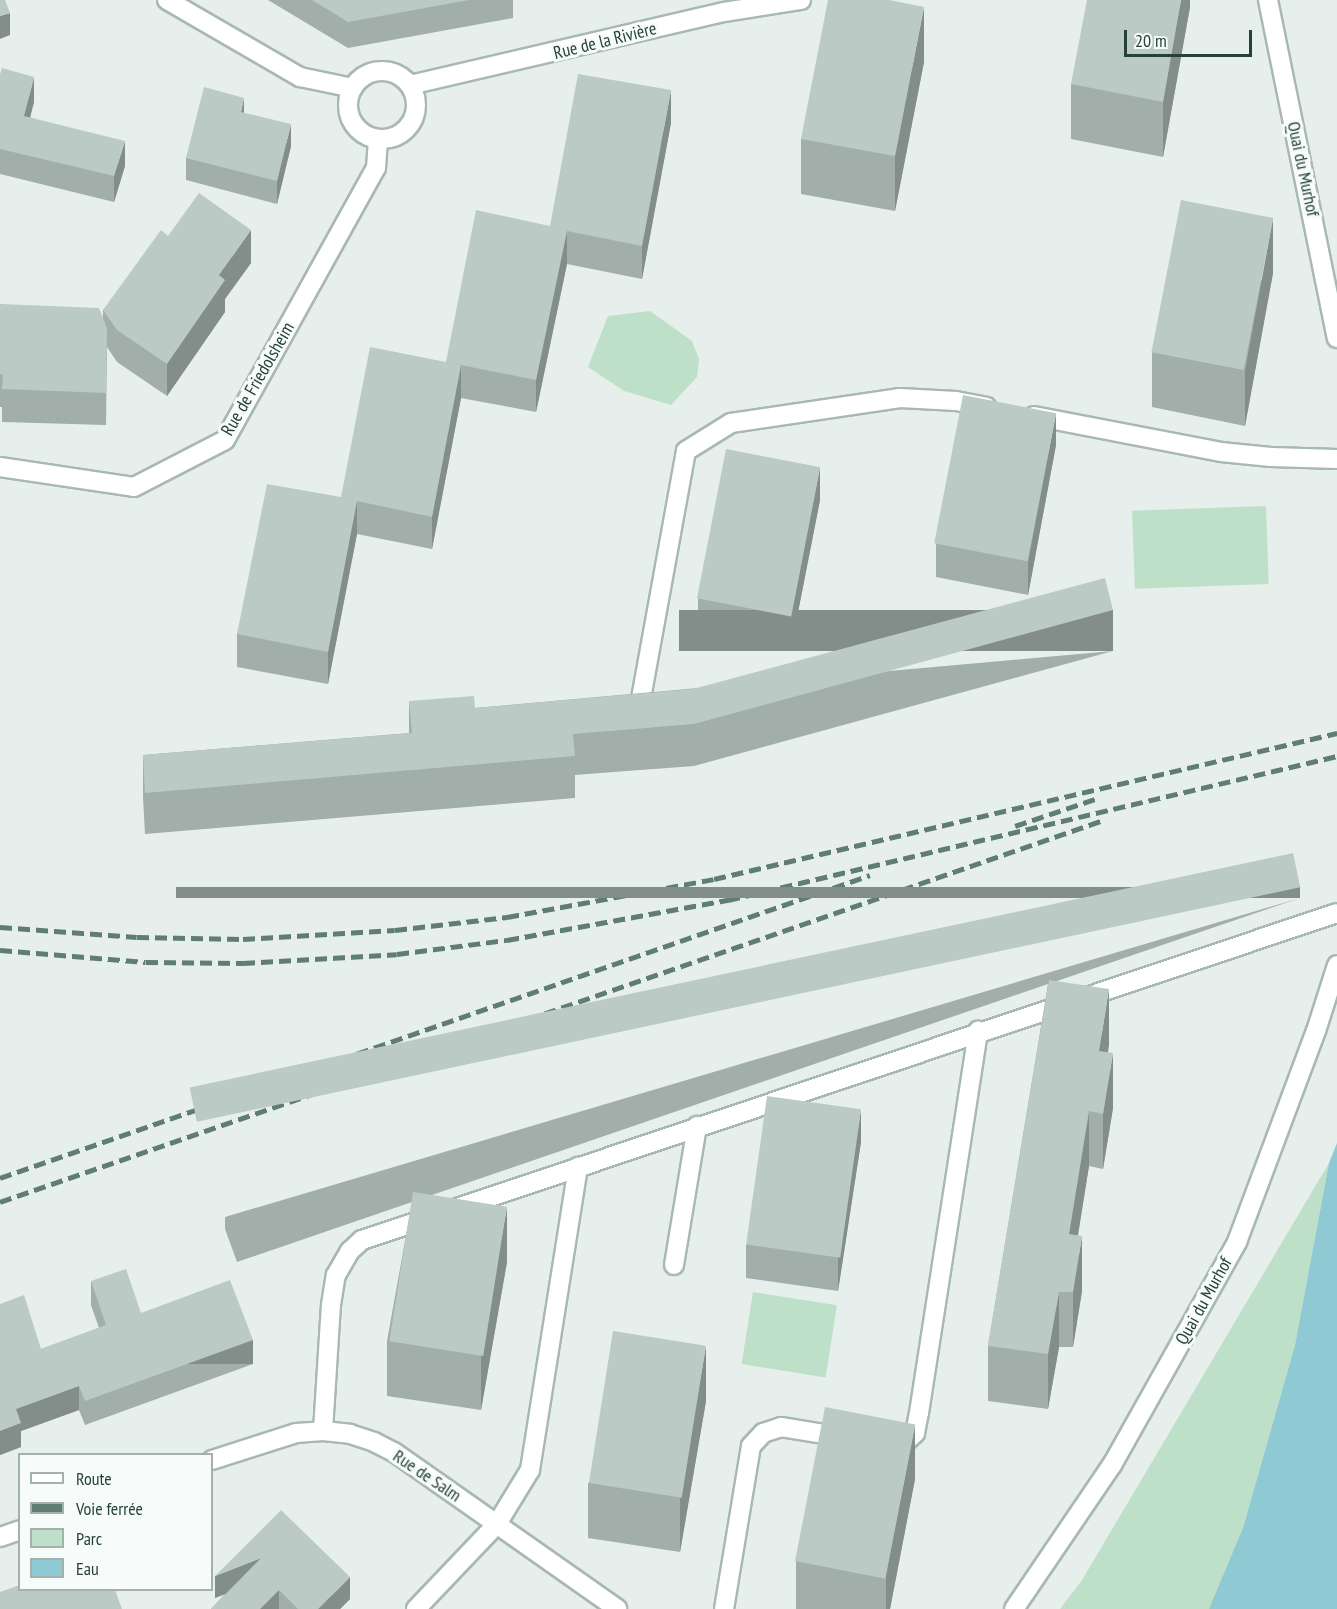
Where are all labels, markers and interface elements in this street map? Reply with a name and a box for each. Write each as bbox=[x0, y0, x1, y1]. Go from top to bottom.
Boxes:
street label: Rue de la Rivière bbox=[551, 18, 659, 64]
scale bar bbox=[1127, 18, 1254, 56]
text: 20 m bbox=[1135, 29, 1167, 52]
street label: Quai du Murhof bbox=[1282, 120, 1324, 218]
street label: Rue de Friedolsheim bbox=[217, 318, 299, 440]
street label: Quai du Murhof bbox=[1171, 1254, 1237, 1348]
street label: Rue de Salm bbox=[389, 1445, 465, 1507]
legend bbox=[18, 1453, 213, 1591]
text: Route bbox=[76, 1467, 112, 1490]
text: Voie ferrée bbox=[76, 1497, 143, 1520]
text: Parc bbox=[76, 1527, 102, 1550]
text: Eau bbox=[76, 1557, 99, 1580]

